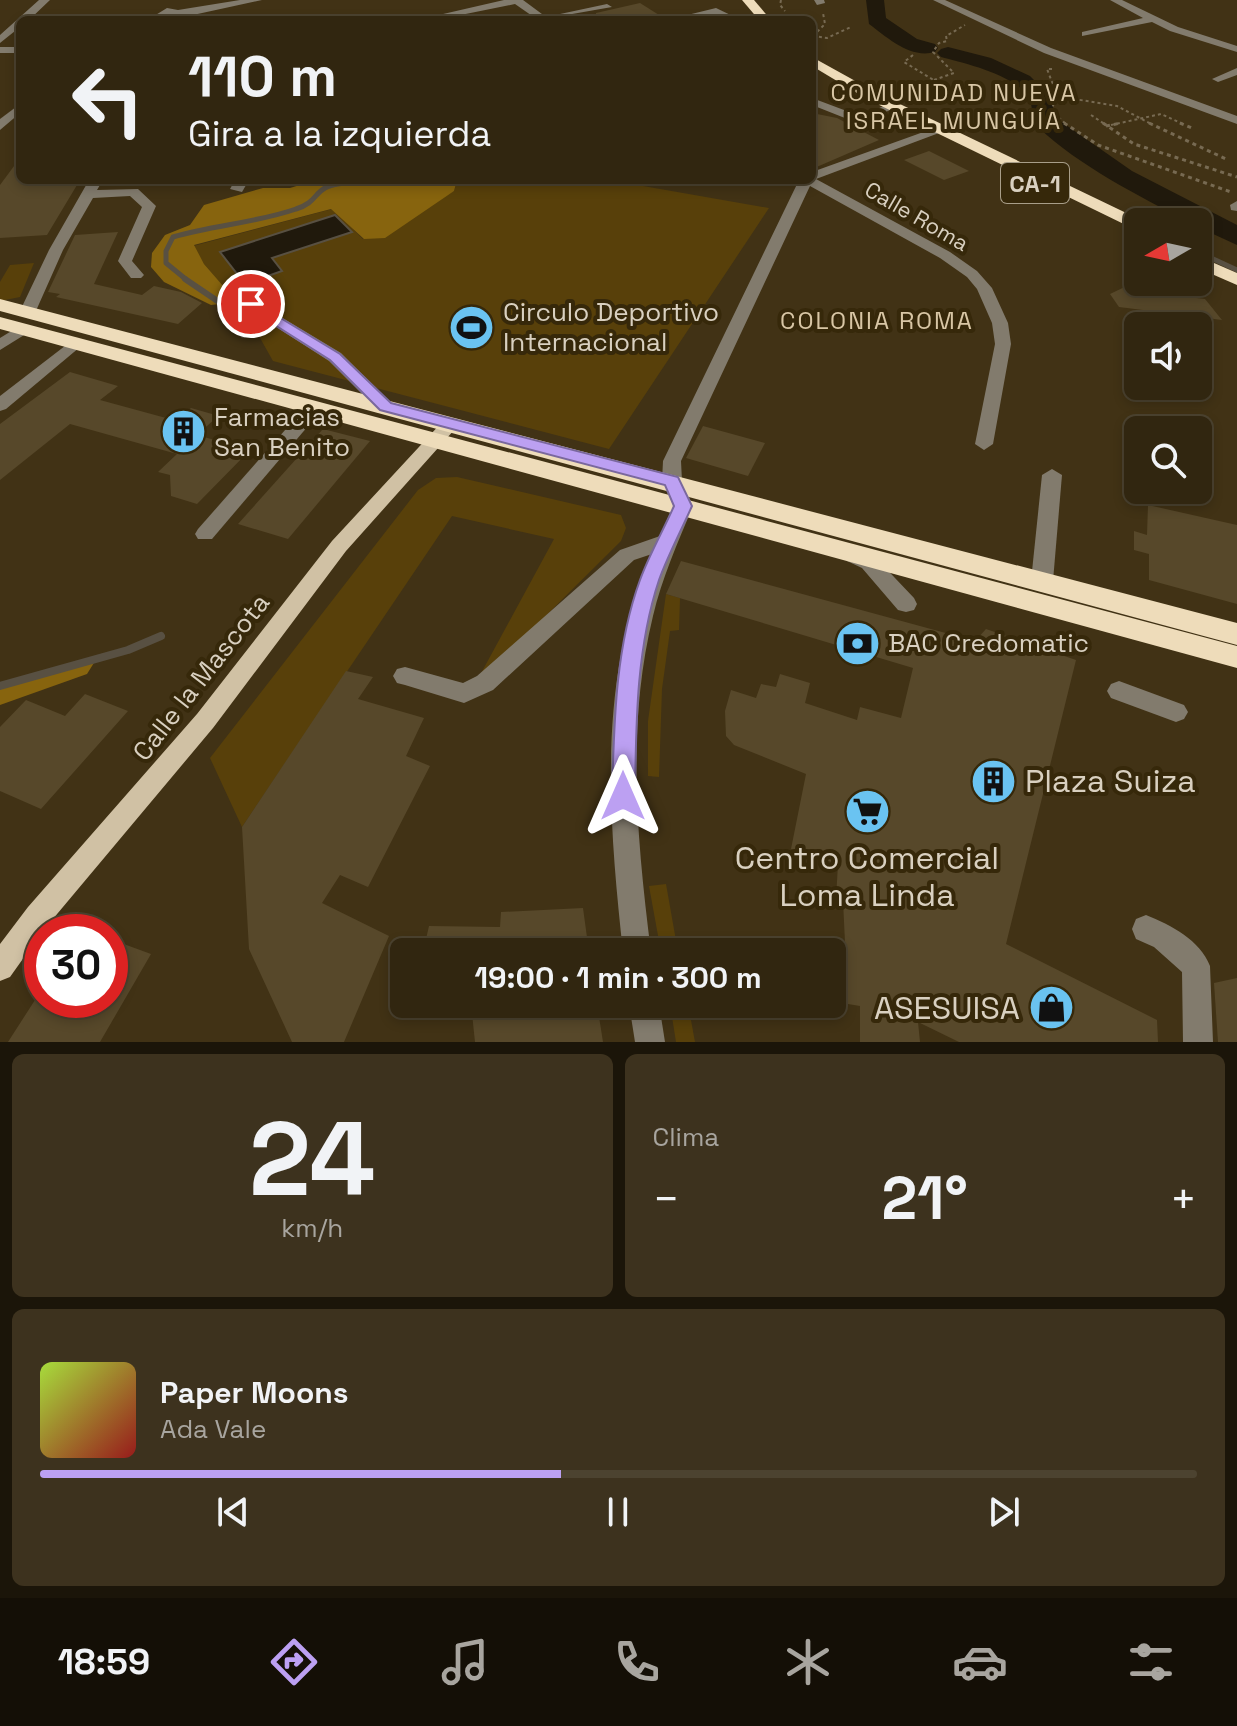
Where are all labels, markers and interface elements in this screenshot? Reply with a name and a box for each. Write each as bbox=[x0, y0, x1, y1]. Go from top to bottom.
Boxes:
text: 110 m bbox=[188, 41, 337, 112]
icon: left bbox=[56, 48, 160, 152]
district label: COMUNIDAD NUEVA ISRAEL MUNGUÍA bbox=[830, 77, 1078, 136]
text: Gira a la izquierda bbox=[188, 111, 491, 157]
road number: CA-1 bbox=[1001, 163, 1069, 203]
street label: Calle Roma bbox=[860, 175, 974, 257]
north arrow bbox=[1124, 208, 1212, 296]
map controls bbox=[1124, 208, 1212, 504]
pin bbox=[217, 270, 285, 338]
icon: arrive bbox=[229, 282, 273, 326]
place label: Circulo Deportivo Internacional bbox=[503, 295, 719, 359]
sports icon: Circulo Deportivo Internacional bbox=[448, 303, 496, 351]
district label: COLONIA ROMA bbox=[780, 305, 974, 336]
button: sound bbox=[1124, 312, 1212, 400]
place label: Farmacias San Benito bbox=[214, 400, 350, 464]
building icon: Farmacias San Benito bbox=[159, 408, 207, 456]
button: search bbox=[1124, 416, 1212, 504]
street label: Calle la Mascota bbox=[125, 586, 277, 768]
bank icon: BAC Credomatic bbox=[833, 619, 881, 667]
place label: BAC Credomatic bbox=[888, 626, 1089, 660]
position arrow bbox=[581, 754, 665, 838]
building icon: Plaza Suiza bbox=[970, 757, 1018, 805]
place label: Plaza Suiza bbox=[1025, 761, 1196, 801]
supermarket icon: Centro Comercial Loma Linda bbox=[843, 787, 891, 835]
place label: Centro Comercial Loma Linda bbox=[735, 838, 999, 915]
speed limit sign: 30 bbox=[24, 914, 128, 1018]
text: 19:00 · 1 min · 300 m bbox=[474, 958, 762, 997]
shop icon: ASESUISA bbox=[1027, 984, 1075, 1032]
place label: ASESUISA bbox=[874, 988, 1020, 1028]
text: 24 bbox=[249, 1093, 375, 1225]
text: Clima bbox=[653, 1120, 719, 1154]
text: 21° bbox=[882, 1160, 968, 1237]
text: − bbox=[653, 1171, 680, 1227]
text: + bbox=[1170, 1171, 1197, 1227]
text: km/h bbox=[281, 1211, 343, 1245]
text: Paper Moons bbox=[160, 1373, 349, 1412]
text: Ada Vale bbox=[160, 1412, 266, 1446]
icon: previous bbox=[211, 1490, 255, 1534]
icon: pause bbox=[596, 1490, 640, 1534]
icon: next bbox=[982, 1490, 1026, 1534]
icon: directions bbox=[266, 1634, 322, 1690]
icon: music bbox=[437, 1634, 493, 1690]
icon: phone bbox=[609, 1634, 665, 1690]
icon: climate bbox=[780, 1634, 836, 1690]
icon: car bbox=[952, 1634, 1008, 1690]
icon: filters bbox=[1123, 1634, 1179, 1690]
text: 18:59 bbox=[58, 1639, 150, 1685]

